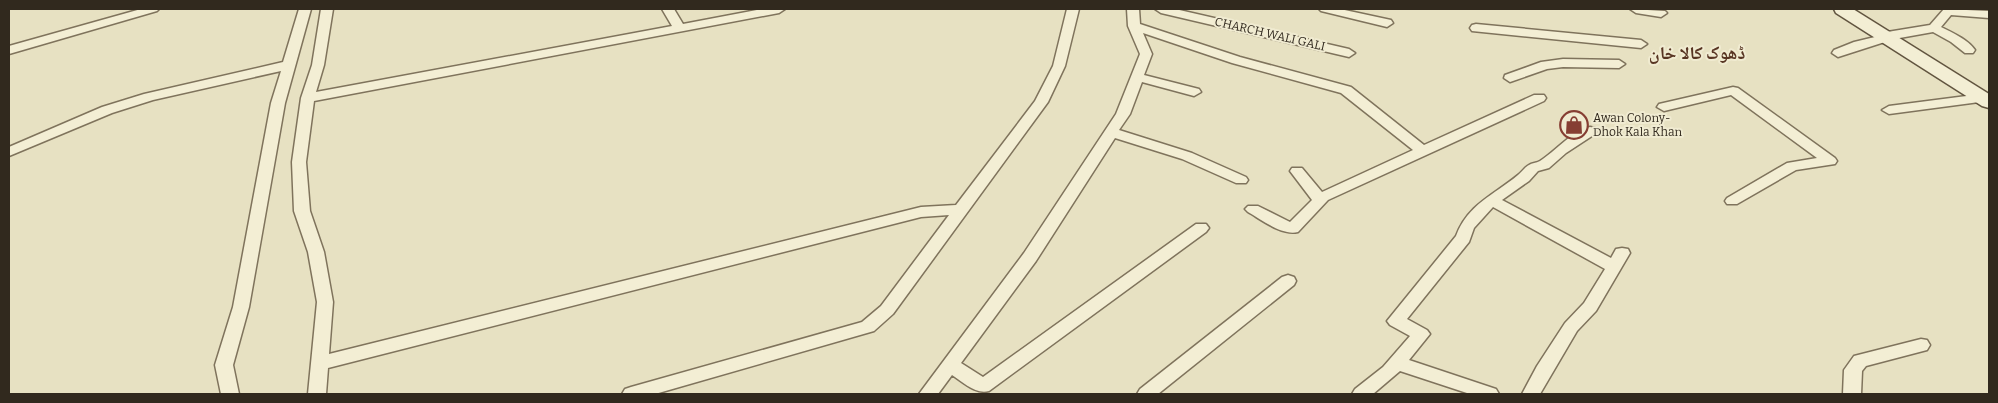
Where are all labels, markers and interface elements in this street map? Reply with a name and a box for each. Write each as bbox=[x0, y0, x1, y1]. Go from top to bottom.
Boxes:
street label: CHARCH WALI GALI bbox=[1213, 14, 1327, 54]
district label: ڈھوک کالا خان bbox=[1649, 42, 1745, 64]
shop icon: Awan Colony- Dhok Kala Khan bbox=[1559, 110, 1589, 140]
place label: Awan Colony- Dhok Kala Khan bbox=[1593, 111, 1682, 139]

